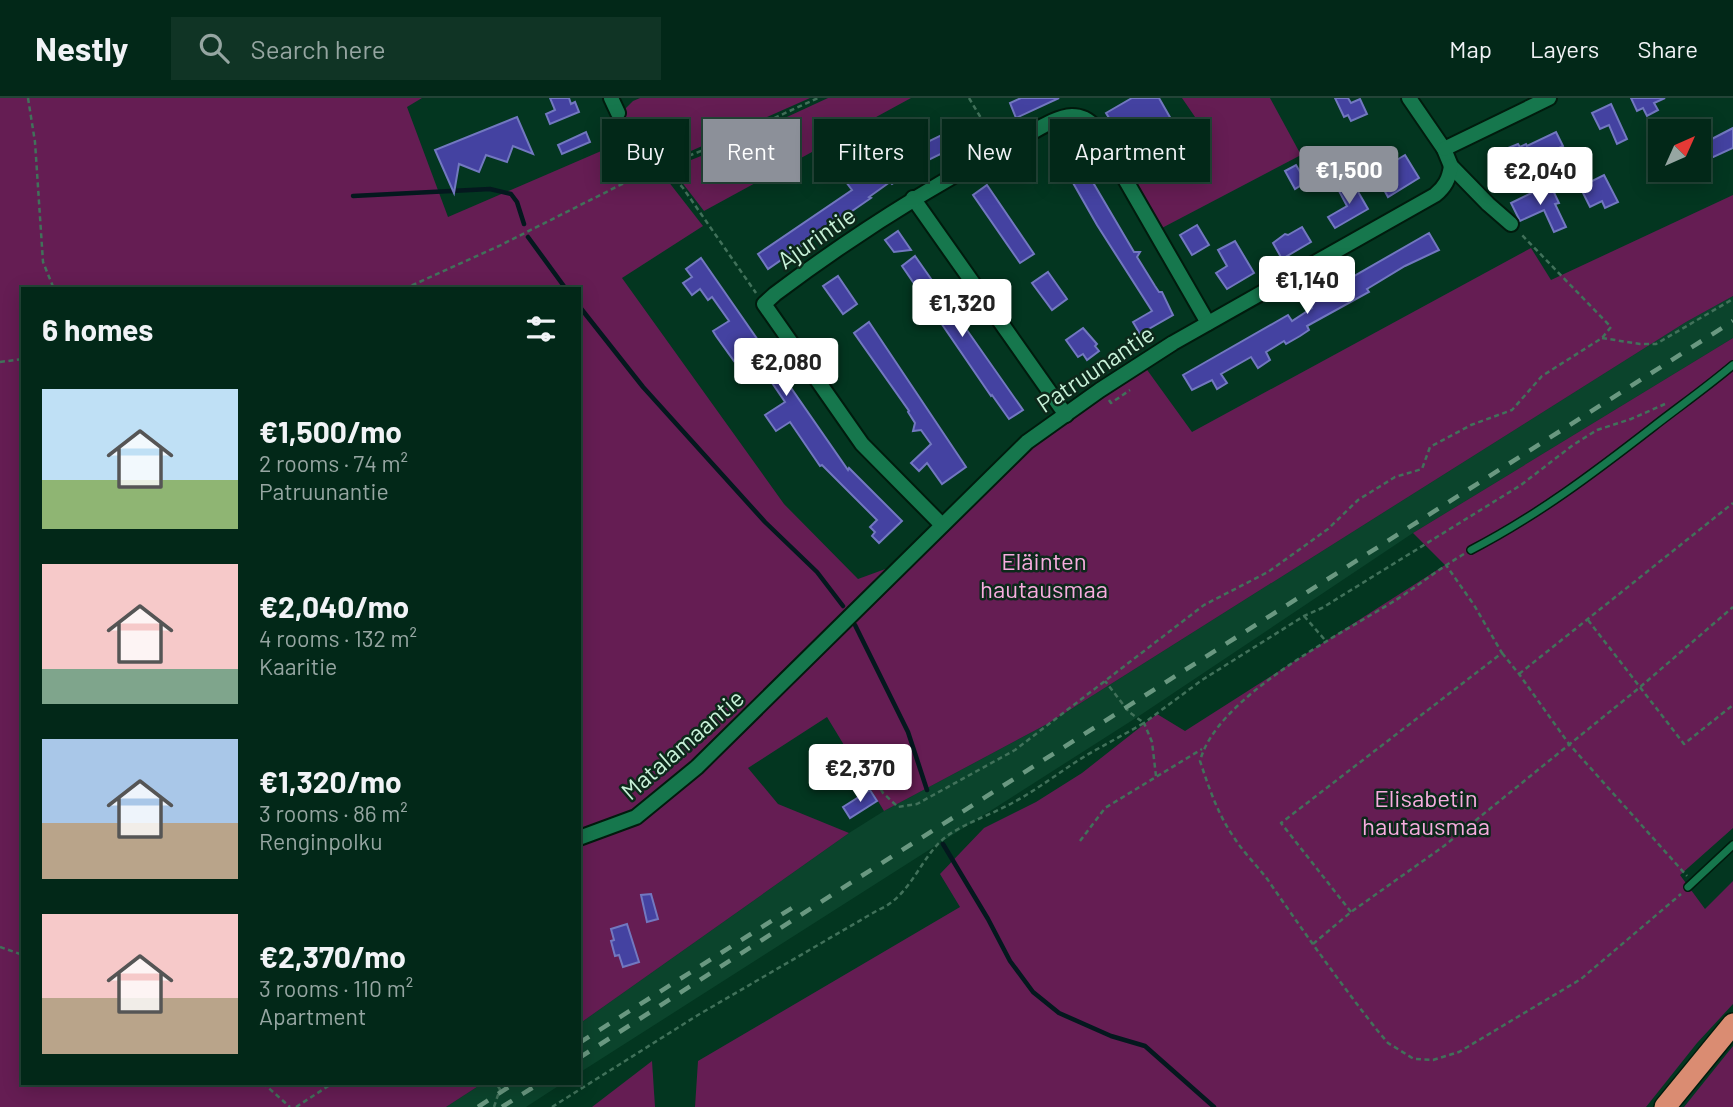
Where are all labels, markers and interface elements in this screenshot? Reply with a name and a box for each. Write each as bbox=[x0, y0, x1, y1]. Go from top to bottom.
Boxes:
search box bbox=[171, 17, 661, 80]
text: Nestly bbox=[35, 28, 129, 68]
icon: search bbox=[195, 29, 233, 67]
text: Search here bbox=[251, 33, 386, 64]
text: Map bbox=[1449, 34, 1492, 63]
text: Layers bbox=[1530, 34, 1599, 63]
text: Share bbox=[1637, 34, 1698, 63]
chip: Buy bbox=[602, 119, 689, 182]
chip: Rent bbox=[703, 119, 800, 182]
chip: Filters bbox=[814, 119, 928, 182]
chip: New bbox=[942, 119, 1036, 182]
chip: Apartment bbox=[1050, 119, 1210, 182]
north arrow bbox=[1648, 119, 1712, 182]
map controls bbox=[1648, 119, 1711, 182]
pin: €1,500 bbox=[1292, 146, 1406, 206]
pin: €2,040 bbox=[1483, 148, 1597, 207]
text: €1,500 bbox=[1315, 155, 1383, 183]
text: €2,040 bbox=[1503, 156, 1577, 184]
street label: Ajurintie bbox=[771, 200, 861, 274]
pin: €1,140 bbox=[1250, 256, 1364, 316]
text: €1,140 bbox=[1275, 265, 1339, 293]
pin: €1,320 bbox=[905, 280, 1019, 339]
text: €1,320 bbox=[928, 288, 996, 316]
icon: filters bbox=[522, 310, 560, 348]
text: 6 homes bbox=[42, 311, 153, 347]
street label: Patruunantie bbox=[1031, 318, 1159, 418]
pin: €2,080 bbox=[729, 338, 843, 398]
text: €2,080 bbox=[750, 347, 822, 375]
text: €1,500/mo bbox=[259, 413, 402, 449]
icon: home bbox=[98, 417, 182, 501]
text: 2 rooms · 74 m² bbox=[259, 449, 408, 477]
text: Patruunantie bbox=[259, 477, 389, 505]
park label: Eläinten hautausmaa bbox=[980, 546, 1108, 603]
text: €2,040/mo bbox=[259, 588, 409, 624]
icon: home bbox=[98, 592, 182, 676]
text: 4 rooms · 132 m² bbox=[259, 624, 417, 652]
text: Kaaritie bbox=[259, 652, 337, 680]
street label: Matalamaantie bbox=[615, 683, 749, 805]
pin: €2,370 bbox=[803, 744, 917, 804]
text: €2,370 bbox=[825, 753, 895, 781]
text: €1,320/mo bbox=[259, 763, 402, 799]
icon: home bbox=[98, 767, 182, 851]
park label: Elisabetin hautausmaa bbox=[1362, 783, 1490, 840]
text: 3 rooms · 86 m² bbox=[259, 799, 408, 827]
text: Renginpolku bbox=[259, 827, 382, 855]
text: €2,370/mo bbox=[259, 938, 406, 974]
icon: home bbox=[98, 942, 182, 1026]
text: 3 rooms · 110 m² bbox=[259, 974, 413, 1002]
text: Apartment bbox=[259, 1002, 366, 1030]

